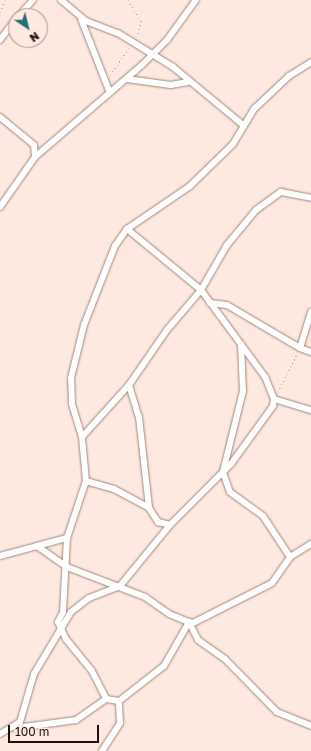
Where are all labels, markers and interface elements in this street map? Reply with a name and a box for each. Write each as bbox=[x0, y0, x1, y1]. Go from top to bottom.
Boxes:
north arrow bbox=[8, 8, 48, 48]
text: N bbox=[27, 30, 42, 45]
scale bar bbox=[10, 717, 101, 743]
text: 100 m bbox=[15, 724, 49, 739]

